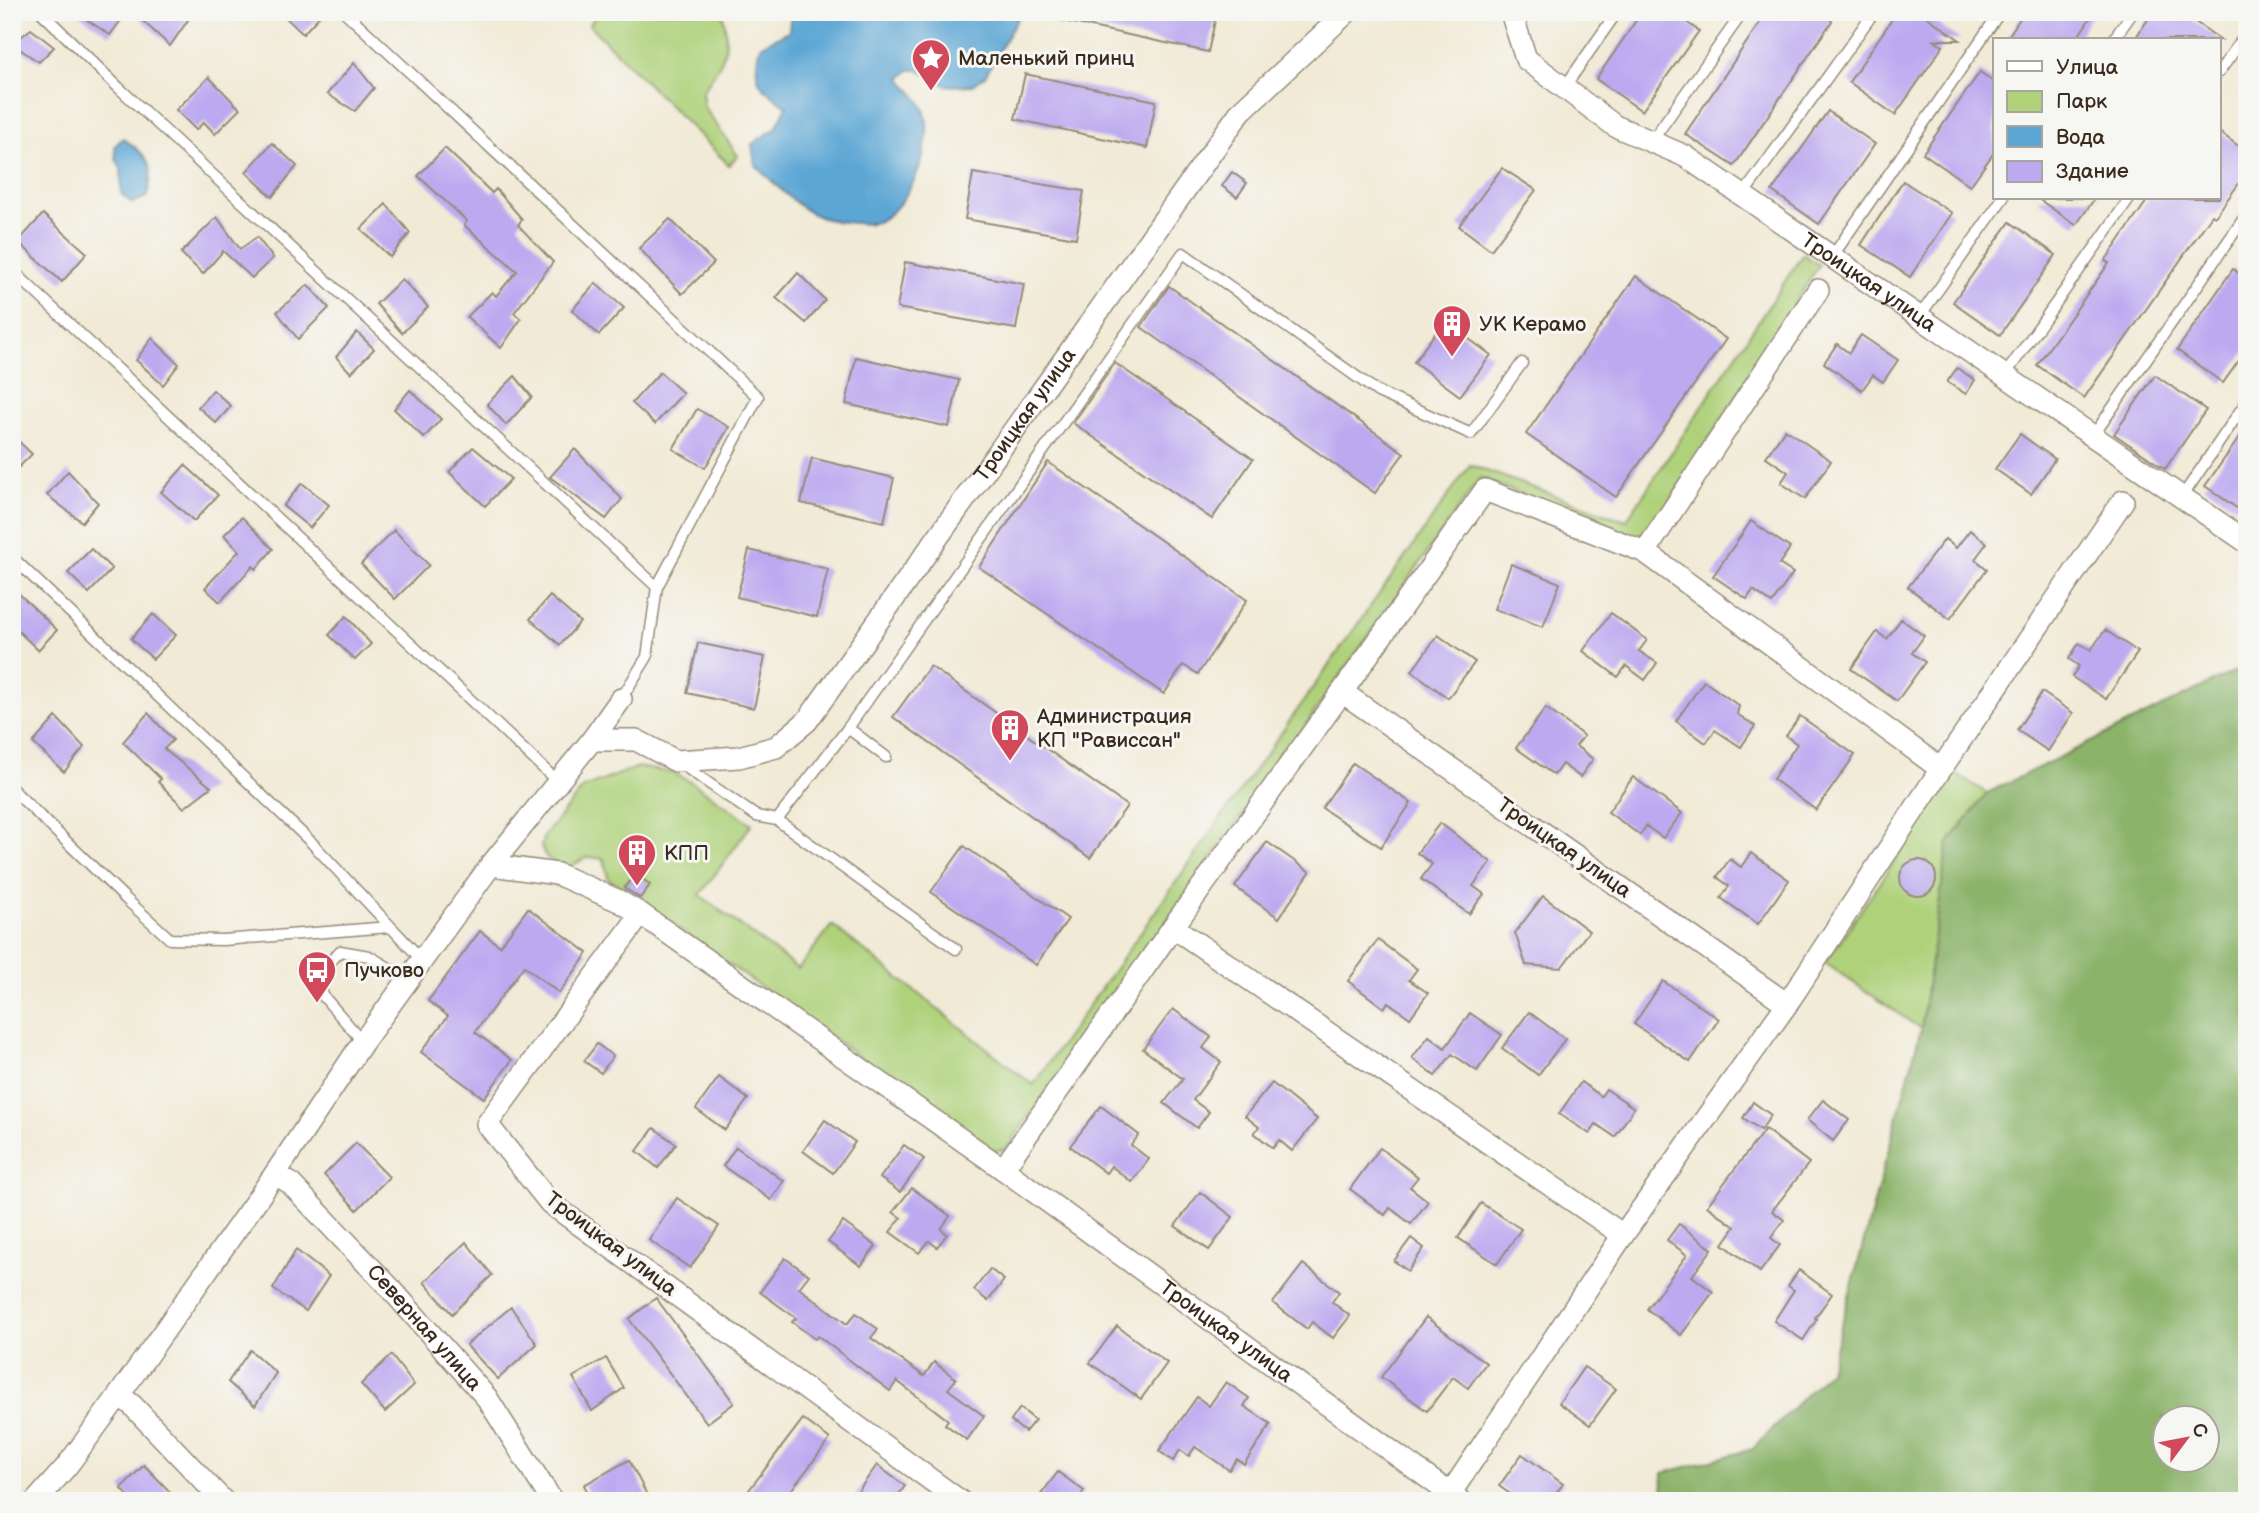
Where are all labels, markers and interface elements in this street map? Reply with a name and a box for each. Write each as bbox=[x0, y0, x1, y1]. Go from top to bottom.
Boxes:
place icon: Маленький принц bbox=[910, 37, 952, 92]
legend bbox=[1993, 38, 2220, 200]
place label: Маленький принц bbox=[958, 46, 1134, 71]
text: Улица bbox=[2056, 55, 2119, 80]
text: Парк bbox=[2056, 89, 2107, 114]
text: Вода bbox=[2056, 125, 2105, 150]
text: Здание bbox=[2056, 159, 2129, 184]
street label: Троицкая улица bbox=[1797, 227, 1942, 338]
building icon: УК Керамо bbox=[1431, 303, 1473, 358]
place label: УК Керамо bbox=[1479, 312, 1586, 337]
street label: Троицкая улица bbox=[969, 343, 1081, 486]
place label: Администрация КП "Рависсан" bbox=[1036, 704, 1192, 753]
building icon: Администрация КП "Рависсан" bbox=[989, 707, 1031, 762]
street label: Троицкая улица bbox=[1492, 793, 1636, 904]
building icon: КПП bbox=[616, 832, 658, 887]
place label: КПП bbox=[664, 841, 709, 866]
bus stop icon: Пучково bbox=[296, 949, 338, 1004]
place label: Пучково bbox=[344, 958, 424, 983]
street label: Троицкая улица bbox=[540, 1187, 682, 1302]
street label: Северная улица bbox=[362, 1259, 487, 1396]
street label: Троицкая улица bbox=[1155, 1275, 1298, 1388]
north arrow bbox=[2150, 1404, 2220, 1474]
text: С bbox=[2186, 1419, 2212, 1442]

